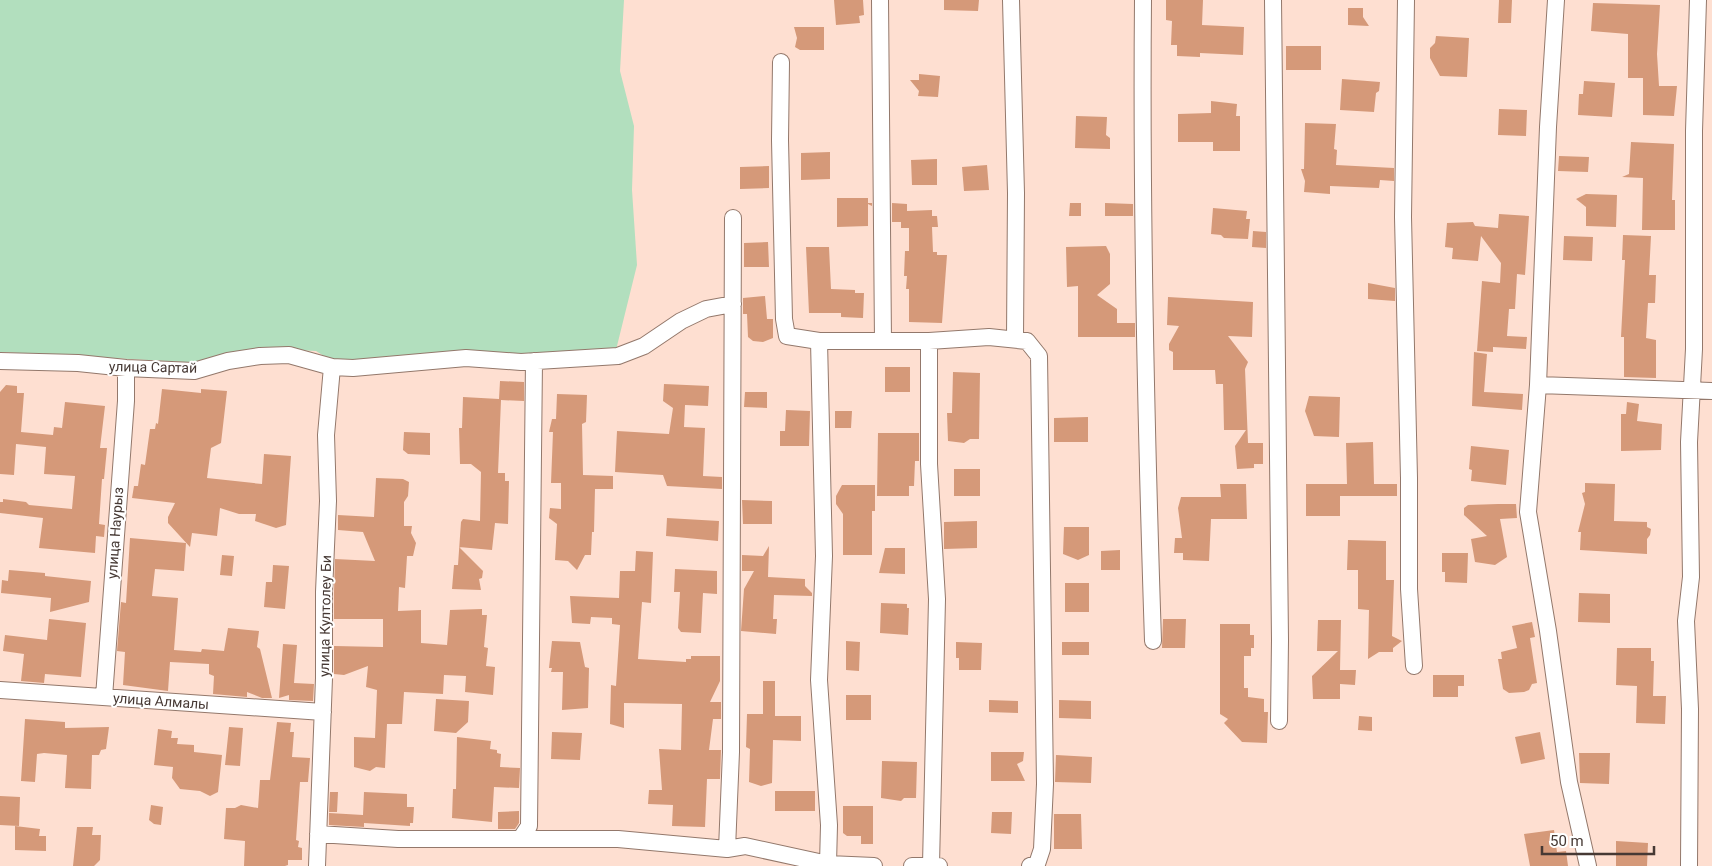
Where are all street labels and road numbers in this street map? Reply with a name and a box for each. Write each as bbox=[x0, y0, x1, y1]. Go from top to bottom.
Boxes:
street label: улица Сартай bbox=[109, 358, 197, 376]
street label: улица Наурыз bbox=[104, 487, 126, 579]
street label: улица Култолеу Би bbox=[316, 555, 334, 677]
street label: улица Алмалы bbox=[112, 690, 210, 712]

